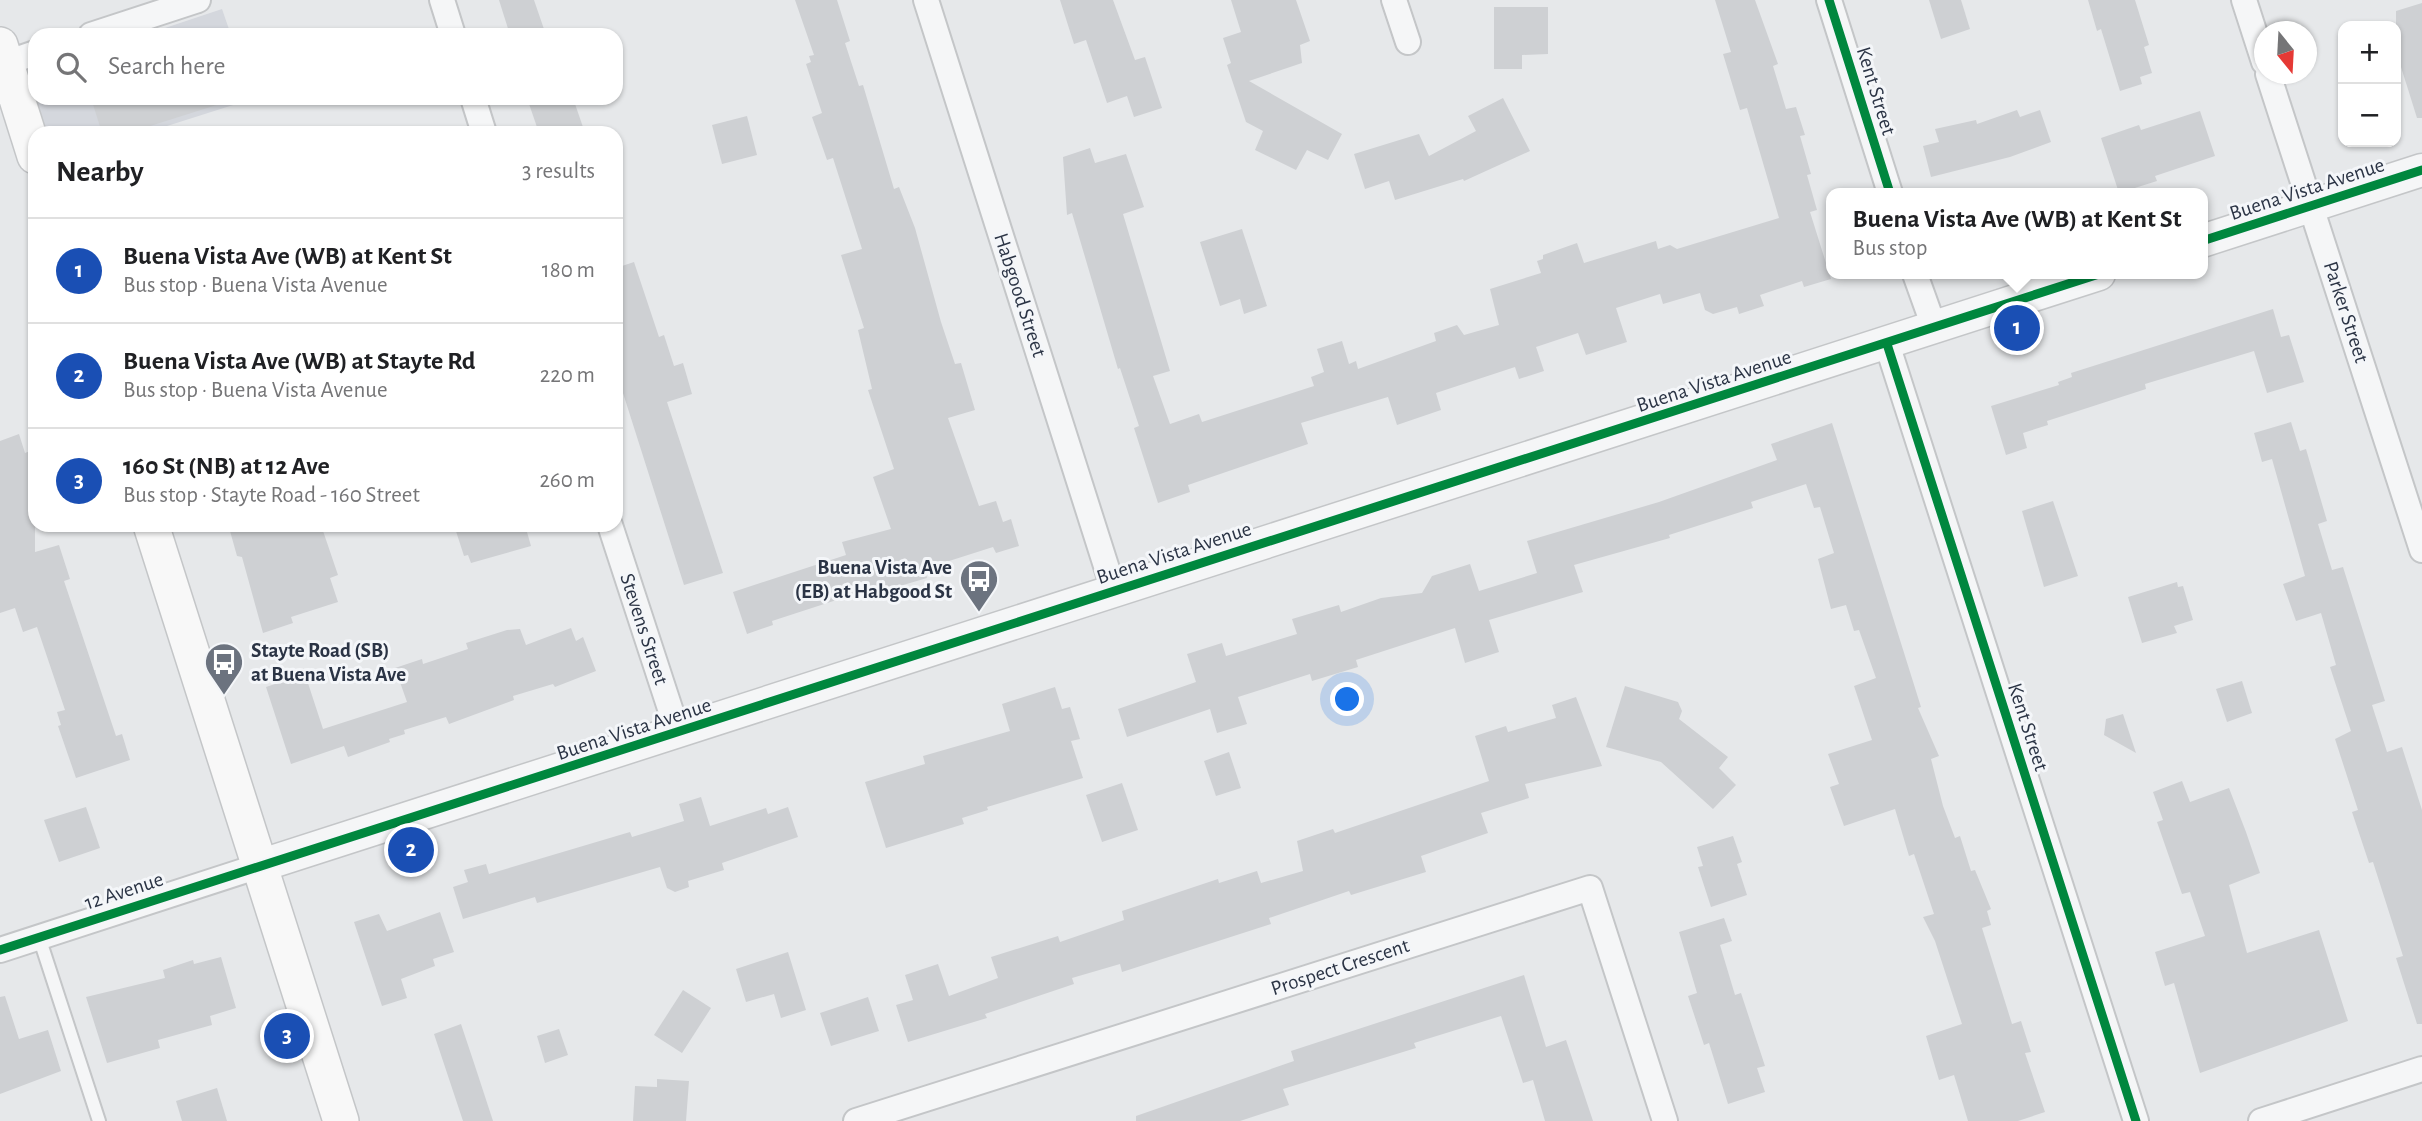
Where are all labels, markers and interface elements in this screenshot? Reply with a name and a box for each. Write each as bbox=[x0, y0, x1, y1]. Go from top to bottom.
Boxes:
north arrow bbox=[2254, 21, 2317, 84]
map controls bbox=[2338, 21, 2401, 147]
button: + bbox=[2338, 21, 2401, 84]
search box bbox=[28, 28, 623, 105]
street label: Kent Street bbox=[1853, 44, 1899, 138]
icon: search bbox=[52, 48, 90, 86]
text: Search here bbox=[108, 53, 226, 79]
button: − bbox=[2338, 84, 2401, 147]
street label: Buena Vista Avenue bbox=[2227, 154, 2387, 224]
text: Nearby bbox=[56, 157, 144, 187]
text: 3 results bbox=[522, 160, 595, 183]
popup bbox=[1826, 188, 2208, 279]
text: Buena Vista Ave (WB) at Kent St bbox=[1853, 206, 2181, 232]
street label: Habgood Street bbox=[990, 230, 1050, 360]
text: Bus stop bbox=[1853, 237, 1927, 260]
text: Buena Vista Ave (WB) at Kent St bbox=[123, 243, 452, 269]
text: 1 bbox=[75, 259, 83, 282]
text: 180 m bbox=[542, 259, 595, 282]
street label: Parker Street bbox=[2320, 259, 2372, 366]
text: Bus stop · Buena Vista Avenue bbox=[123, 274, 388, 297]
pin: 1 bbox=[1994, 302, 2040, 354]
street label: Buena Vista Avenue bbox=[1634, 346, 1794, 416]
text: Buena Vista Ave (WB) at Stayte Rd bbox=[123, 348, 475, 374]
text: 2 bbox=[74, 364, 84, 387]
text: 220 m bbox=[540, 364, 595, 387]
text: Bus stop · Buena Vista Avenue bbox=[123, 379, 388, 402]
text: 160 St (NB) at 12 Ave bbox=[123, 453, 330, 479]
text: 3 bbox=[74, 469, 84, 492]
text: 260 m bbox=[539, 469, 595, 492]
text: Bus stop · Stayte Road - 160 Street bbox=[123, 484, 420, 507]
street label: Buena Vista Avenue bbox=[1094, 518, 1254, 588]
place label: Buena Vista Ave (EB) at Habgood St bbox=[795, 557, 952, 602]
bus stop icon: Buena Vista Ave (EB) at Habgood St bbox=[958, 558, 1000, 613]
street label: Stevens Street bbox=[616, 571, 672, 688]
place label: Stayte Road (SB) at Buena Vista Ave bbox=[251, 640, 406, 685]
bus stop icon: Stayte Road (SB) at Buena Vista Ave bbox=[203, 641, 245, 696]
street label: Kent Street bbox=[2004, 680, 2052, 774]
your location bbox=[1330, 682, 1364, 716]
street label: Buena Vista Avenue bbox=[554, 694, 714, 764]
pin: 2 bbox=[388, 824, 434, 876]
street label: 12 Avenue bbox=[82, 868, 166, 914]
street label: Prospect Crescent bbox=[1268, 935, 1412, 999]
pin: 3 bbox=[264, 1010, 310, 1062]

